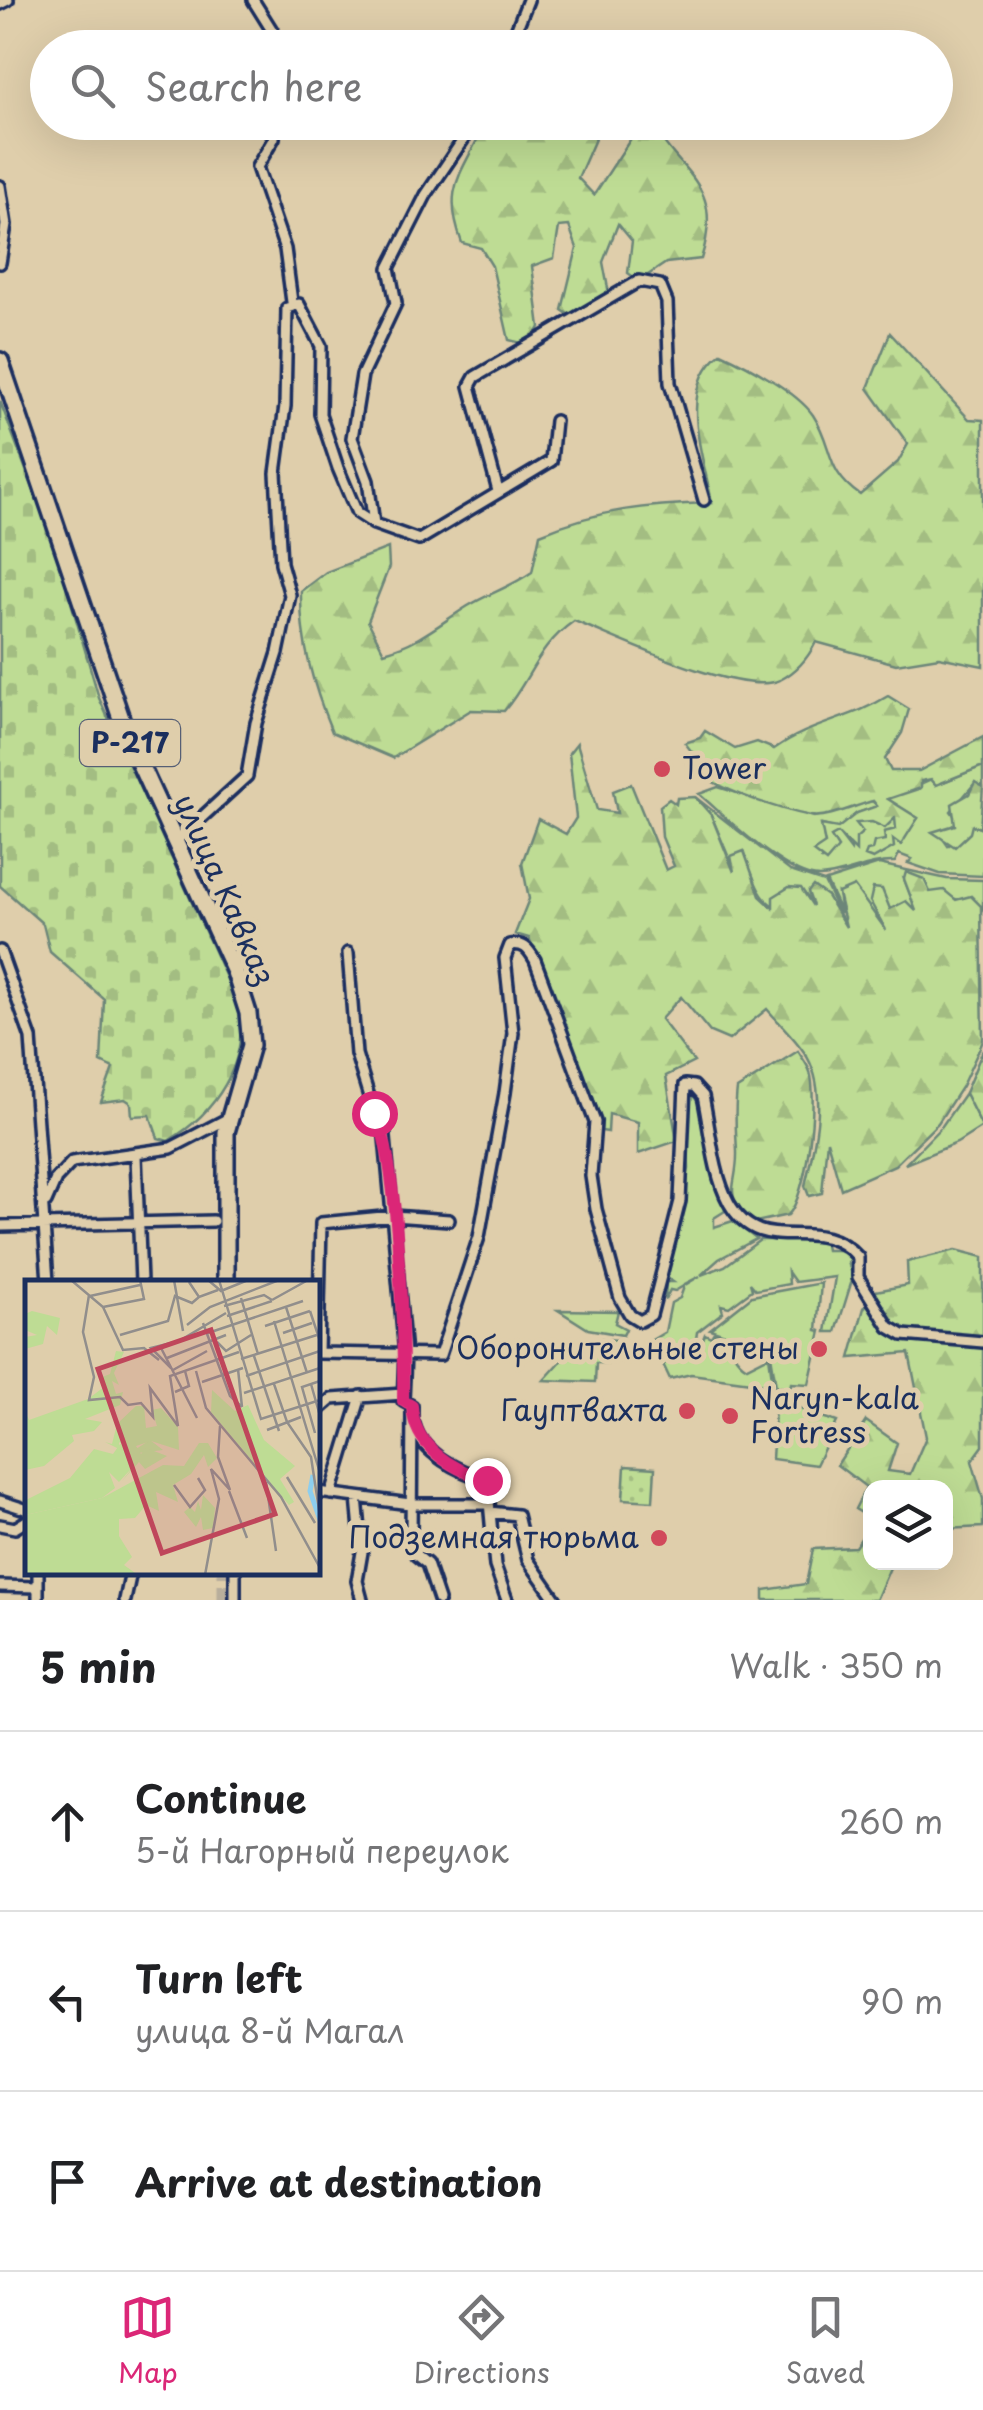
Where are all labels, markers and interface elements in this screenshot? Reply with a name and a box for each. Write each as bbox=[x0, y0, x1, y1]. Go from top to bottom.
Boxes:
search box bbox=[30, 30, 953, 140]
text: Search here bbox=[145, 57, 362, 114]
icon: search bbox=[65, 58, 120, 113]
road number: Р-217 bbox=[80, 720, 180, 766]
place label: Tower bbox=[682, 744, 766, 789]
marker: Tower bbox=[651, 758, 673, 780]
street label: улица Кавказ bbox=[164, 786, 289, 992]
route start bbox=[352, 1091, 398, 1137]
inset map bbox=[25, 1280, 320, 1575]
place label: Оборонительные стены bbox=[456, 1324, 799, 1369]
marker: Оборонительные стены bbox=[808, 1338, 830, 1360]
place label: Naryn-kala Fortress bbox=[750, 1374, 919, 1453]
place label: Гауптвахта bbox=[501, 1386, 667, 1431]
marker: Гауптвахта bbox=[676, 1400, 698, 1422]
marker: Naryn-kala Fortress bbox=[719, 1405, 741, 1427]
route end bbox=[465, 1458, 511, 1504]
map controls bbox=[863, 1480, 953, 1570]
button: layers bbox=[863, 1480, 953, 1570]
place label: Подземная тюрьма bbox=[348, 1513, 640, 1558]
marker: Подземная тюрьма bbox=[648, 1527, 670, 1549]
text: 5 min bbox=[40, 1634, 157, 1697]
text: Walk · 350 m bbox=[730, 1641, 943, 1689]
text: Continue bbox=[135, 1769, 306, 1826]
icon: ahead bbox=[40, 1794, 95, 1849]
text: 260 m bbox=[839, 1797, 943, 1845]
text: 5-й Нагорный переулок bbox=[135, 1826, 509, 1874]
text: Turn left bbox=[135, 1949, 303, 2006]
icon: left bbox=[40, 1974, 95, 2029]
text: 90 m bbox=[861, 1977, 943, 2025]
text: улица 8-й Магал bbox=[135, 2006, 404, 2054]
text: Arrive at destination bbox=[135, 2153, 543, 2210]
icon: arrive bbox=[40, 2154, 95, 2209]
tab: Map bbox=[118, 2290, 178, 2393]
tab: Directions bbox=[414, 2290, 550, 2393]
tab: Saved bbox=[786, 2290, 865, 2393]

